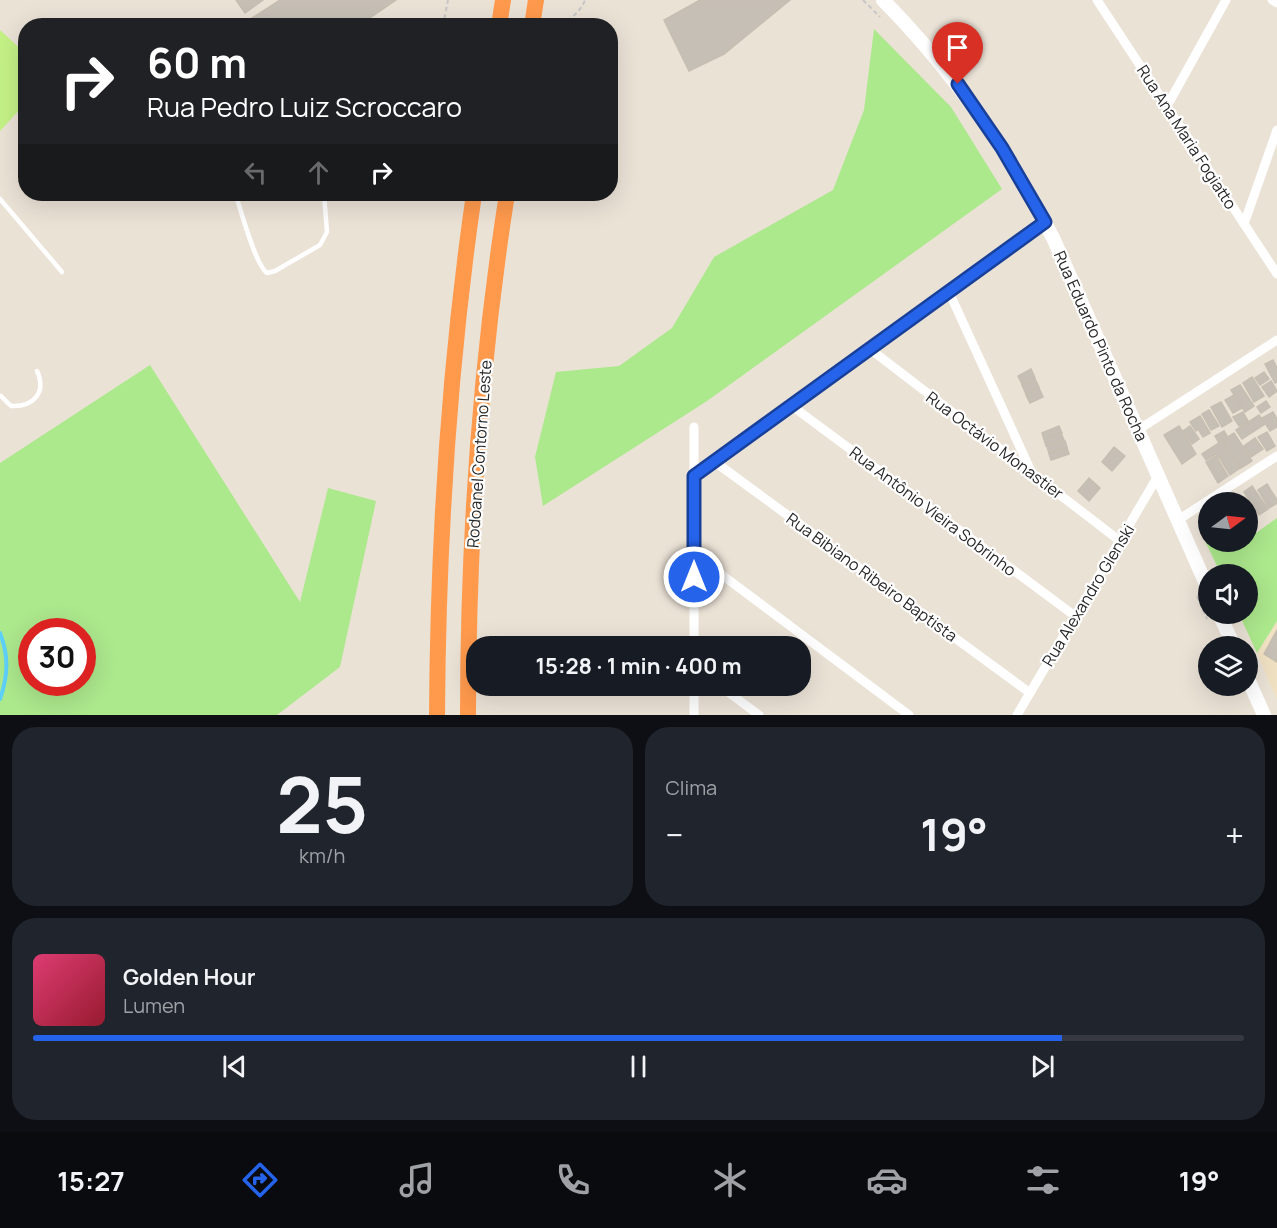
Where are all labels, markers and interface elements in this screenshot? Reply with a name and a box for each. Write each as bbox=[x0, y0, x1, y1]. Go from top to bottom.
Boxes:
pin bbox=[932, 22, 983, 84]
icon: arrive bbox=[941, 31, 974, 64]
text: 60 m bbox=[147, 33, 247, 91]
icon: right bbox=[48, 42, 126, 120]
street label: Rua Ana Maria Fogiatto bbox=[1132, 61, 1242, 213]
text: Rua Pedro Luiz Scroccaro bbox=[147, 88, 462, 125]
icon: left bbox=[239, 156, 272, 189]
icon: ahead bbox=[302, 156, 335, 189]
icon: right bbox=[365, 156, 398, 189]
street label: Rua Eduardo Pinto da Rocha bbox=[1049, 247, 1153, 445]
street label: Rodoanel Contorno Leste bbox=[461, 359, 497, 549]
street label: Rua Octávio Monastier bbox=[922, 386, 1068, 504]
street label: Rua Antônio Vieira Sobrinho bbox=[845, 441, 1021, 581]
north arrow bbox=[1198, 492, 1258, 552]
map controls bbox=[1198, 492, 1258, 696]
street label: Rua Bibiano Ribeiro Baptista bbox=[782, 508, 962, 646]
street label: Rua Alexandro Glenski bbox=[1037, 520, 1139, 670]
position arrow bbox=[662, 545, 726, 609]
button: sound bbox=[1198, 564, 1258, 624]
speed limit sign: 30 bbox=[18, 618, 96, 696]
button: layers bbox=[1198, 636, 1258, 696]
text: 15:28 · 1 min · 400 m bbox=[535, 651, 742, 681]
text: 25 bbox=[276, 750, 368, 856]
text: Clima bbox=[666, 774, 717, 801]
text: 19° bbox=[920, 803, 988, 865]
text: − bbox=[666, 812, 683, 857]
text: + bbox=[1225, 812, 1244, 857]
text: km/h bbox=[299, 842, 346, 869]
text: Golden Hour bbox=[123, 962, 256, 992]
text: Lumen bbox=[123, 992, 185, 1019]
icon: previous bbox=[218, 1050, 251, 1083]
icon: pause bbox=[622, 1050, 655, 1083]
icon: next bbox=[1026, 1050, 1059, 1083]
icon: directions bbox=[239, 1159, 281, 1201]
icon: music bbox=[396, 1159, 438, 1201]
icon: phone bbox=[552, 1159, 594, 1201]
icon: climate bbox=[709, 1159, 751, 1201]
icon: car bbox=[866, 1159, 908, 1201]
icon: filters bbox=[1022, 1159, 1064, 1201]
text: 15:27 bbox=[57, 1162, 125, 1199]
text: 19° bbox=[1179, 1162, 1220, 1199]

